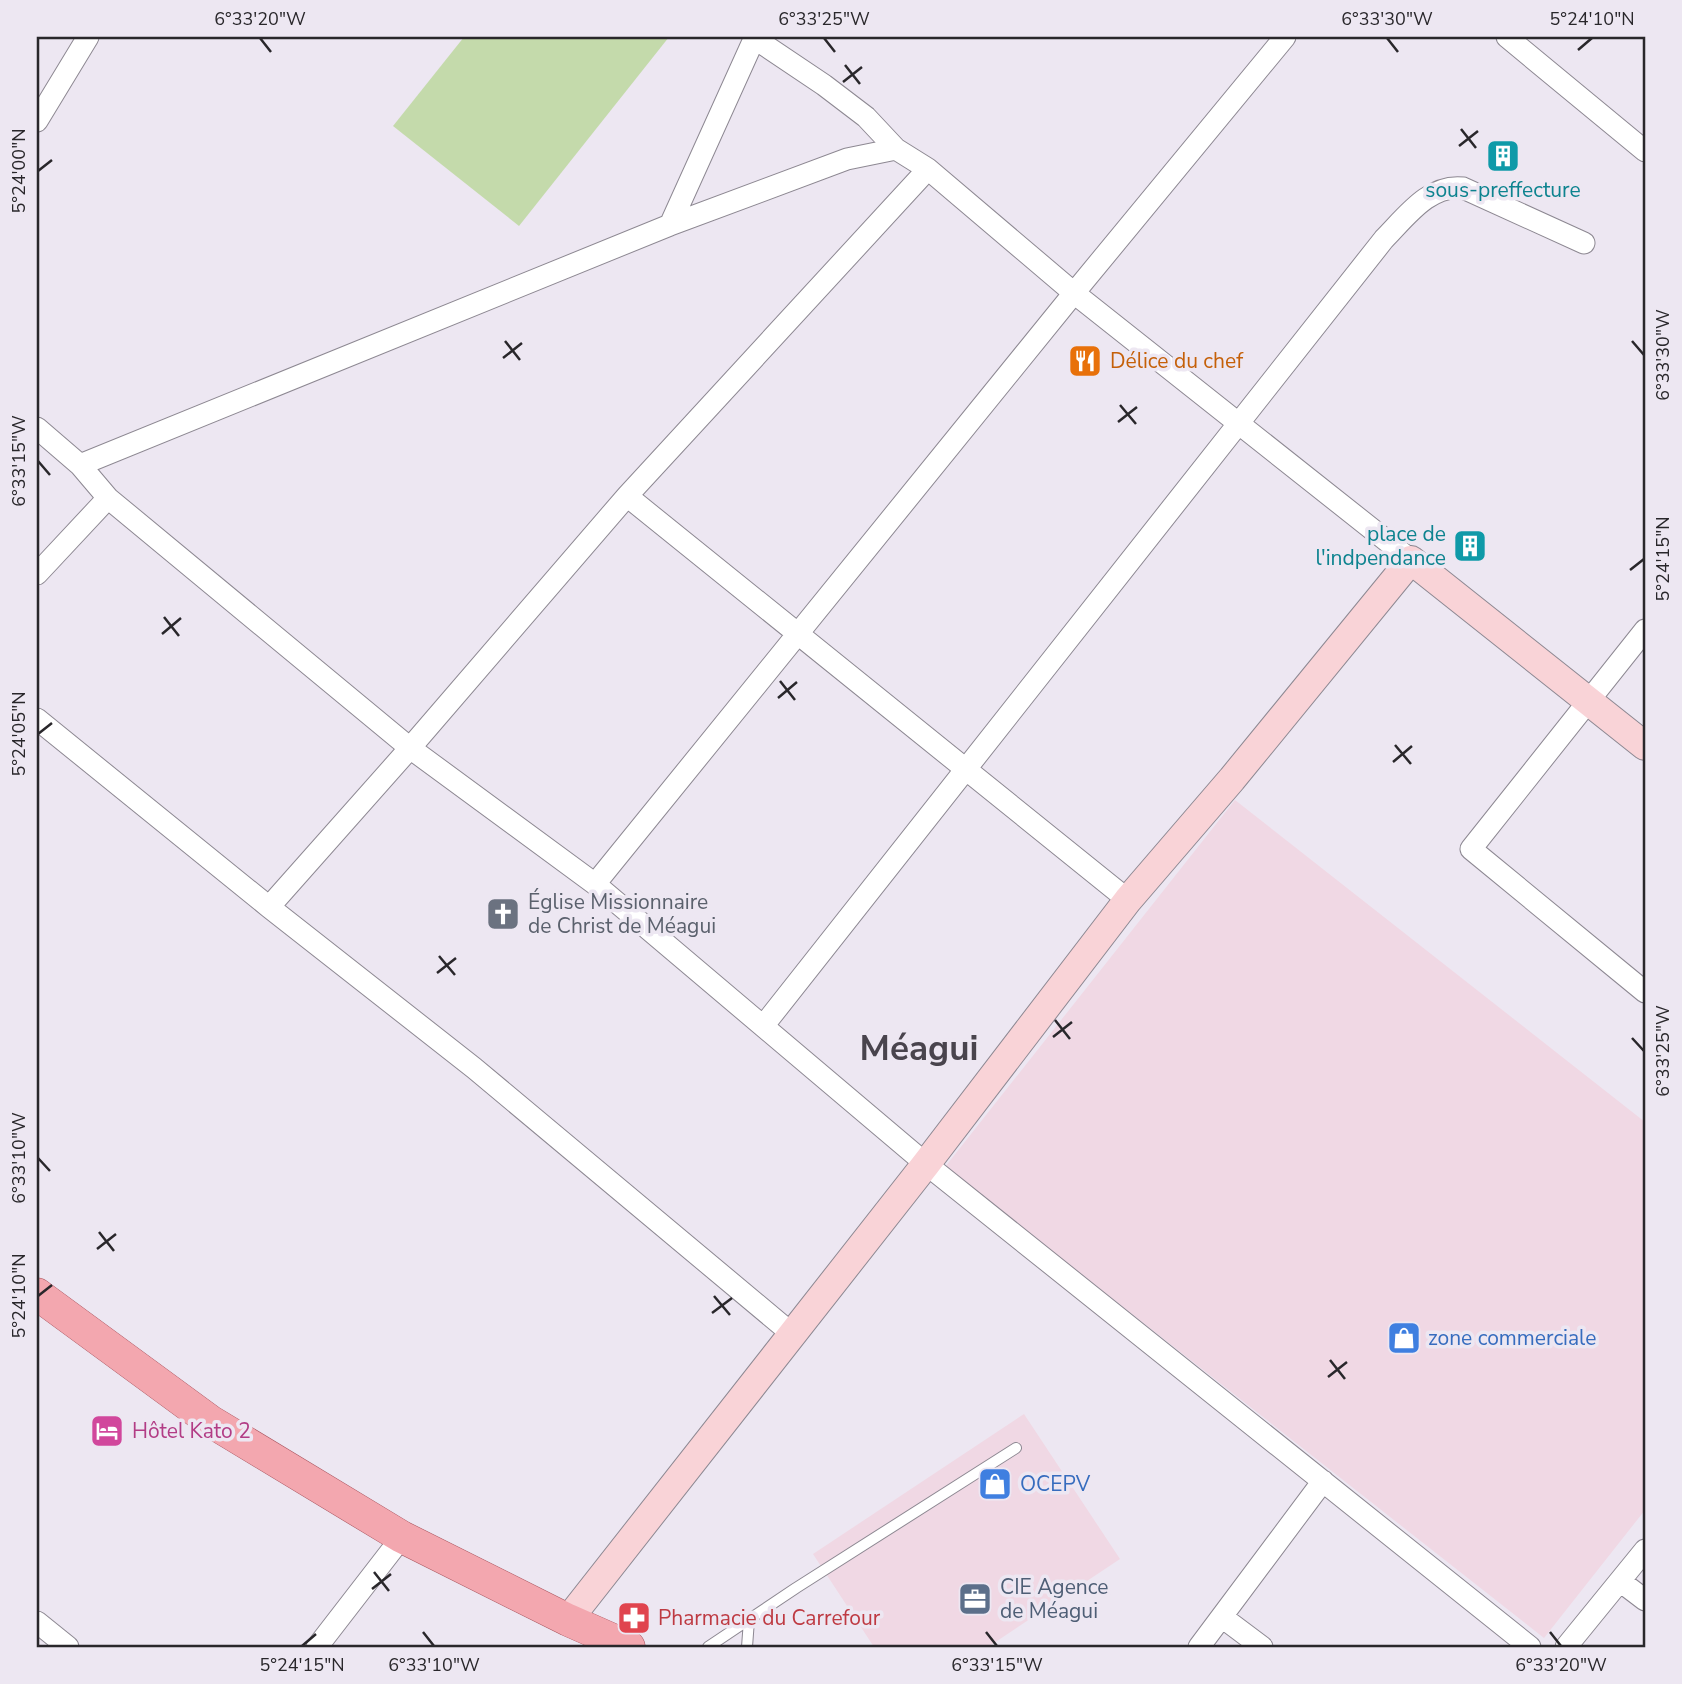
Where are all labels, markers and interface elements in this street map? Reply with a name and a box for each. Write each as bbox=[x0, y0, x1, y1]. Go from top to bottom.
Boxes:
text: 6°33'20"W bbox=[214, 7, 306, 31]
text: 6°33'25"W bbox=[778, 7, 870, 31]
text: 6°33'30"W bbox=[1341, 7, 1433, 31]
text: 5°24'10"N bbox=[1549, 7, 1635, 31]
text: 5°24'00"N bbox=[7, 128, 31, 214]
building icon: sous-preffecture bbox=[1484, 137, 1522, 175]
place label: sous-preffecture bbox=[1425, 176, 1581, 204]
text: 6°33'30"W bbox=[1651, 309, 1675, 401]
restaurant icon: Délice du chef bbox=[1066, 342, 1104, 380]
place label: Délice du chef bbox=[1110, 347, 1244, 375]
text: 6°33'15"W bbox=[7, 415, 31, 507]
text: 5°24'15"N bbox=[1651, 516, 1675, 602]
place label: place de l'indpendance bbox=[1316, 520, 1446, 572]
building icon: place de l'indpendance bbox=[1451, 527, 1489, 565]
text: 5°24'05"N bbox=[7, 691, 31, 777]
place label: Église Missionnaire de Christ de Méagui bbox=[528, 888, 716, 940]
church icon: Église Missionnaire de Christ de Méagui bbox=[484, 895, 522, 933]
text: 6°33'25"W bbox=[1651, 1005, 1675, 1097]
district label: Méagui bbox=[860, 1025, 978, 1072]
text: 6°33'10"W bbox=[7, 1112, 31, 1204]
text: 5°24'10"N bbox=[7, 1253, 31, 1339]
shop icon: zone commerciale bbox=[1385, 1319, 1423, 1357]
place label: zone commerciale bbox=[1428, 1324, 1596, 1352]
hotel icon: Hôtel Kato 2 bbox=[88, 1412, 126, 1450]
place label: Hôtel Kato 2 bbox=[132, 1417, 251, 1445]
shop icon: OCEPV bbox=[976, 1465, 1014, 1503]
place label: OCEPV bbox=[1020, 1470, 1091, 1498]
place label: CIE Agence de Méagui bbox=[1000, 1573, 1108, 1625]
office icon: CIE Agence de Méagui bbox=[956, 1580, 994, 1618]
pharmacy icon: Pharmacie du Carrefour bbox=[615, 1599, 653, 1637]
place label: Pharmacie du Carrefour bbox=[658, 1604, 881, 1632]
text: 5°24'15"N bbox=[259, 1653, 345, 1677]
text: 6°33'10"W bbox=[388, 1653, 480, 1677]
text: 6°33'15"W bbox=[951, 1653, 1043, 1677]
text: 6°33'20"W bbox=[1515, 1653, 1607, 1677]

